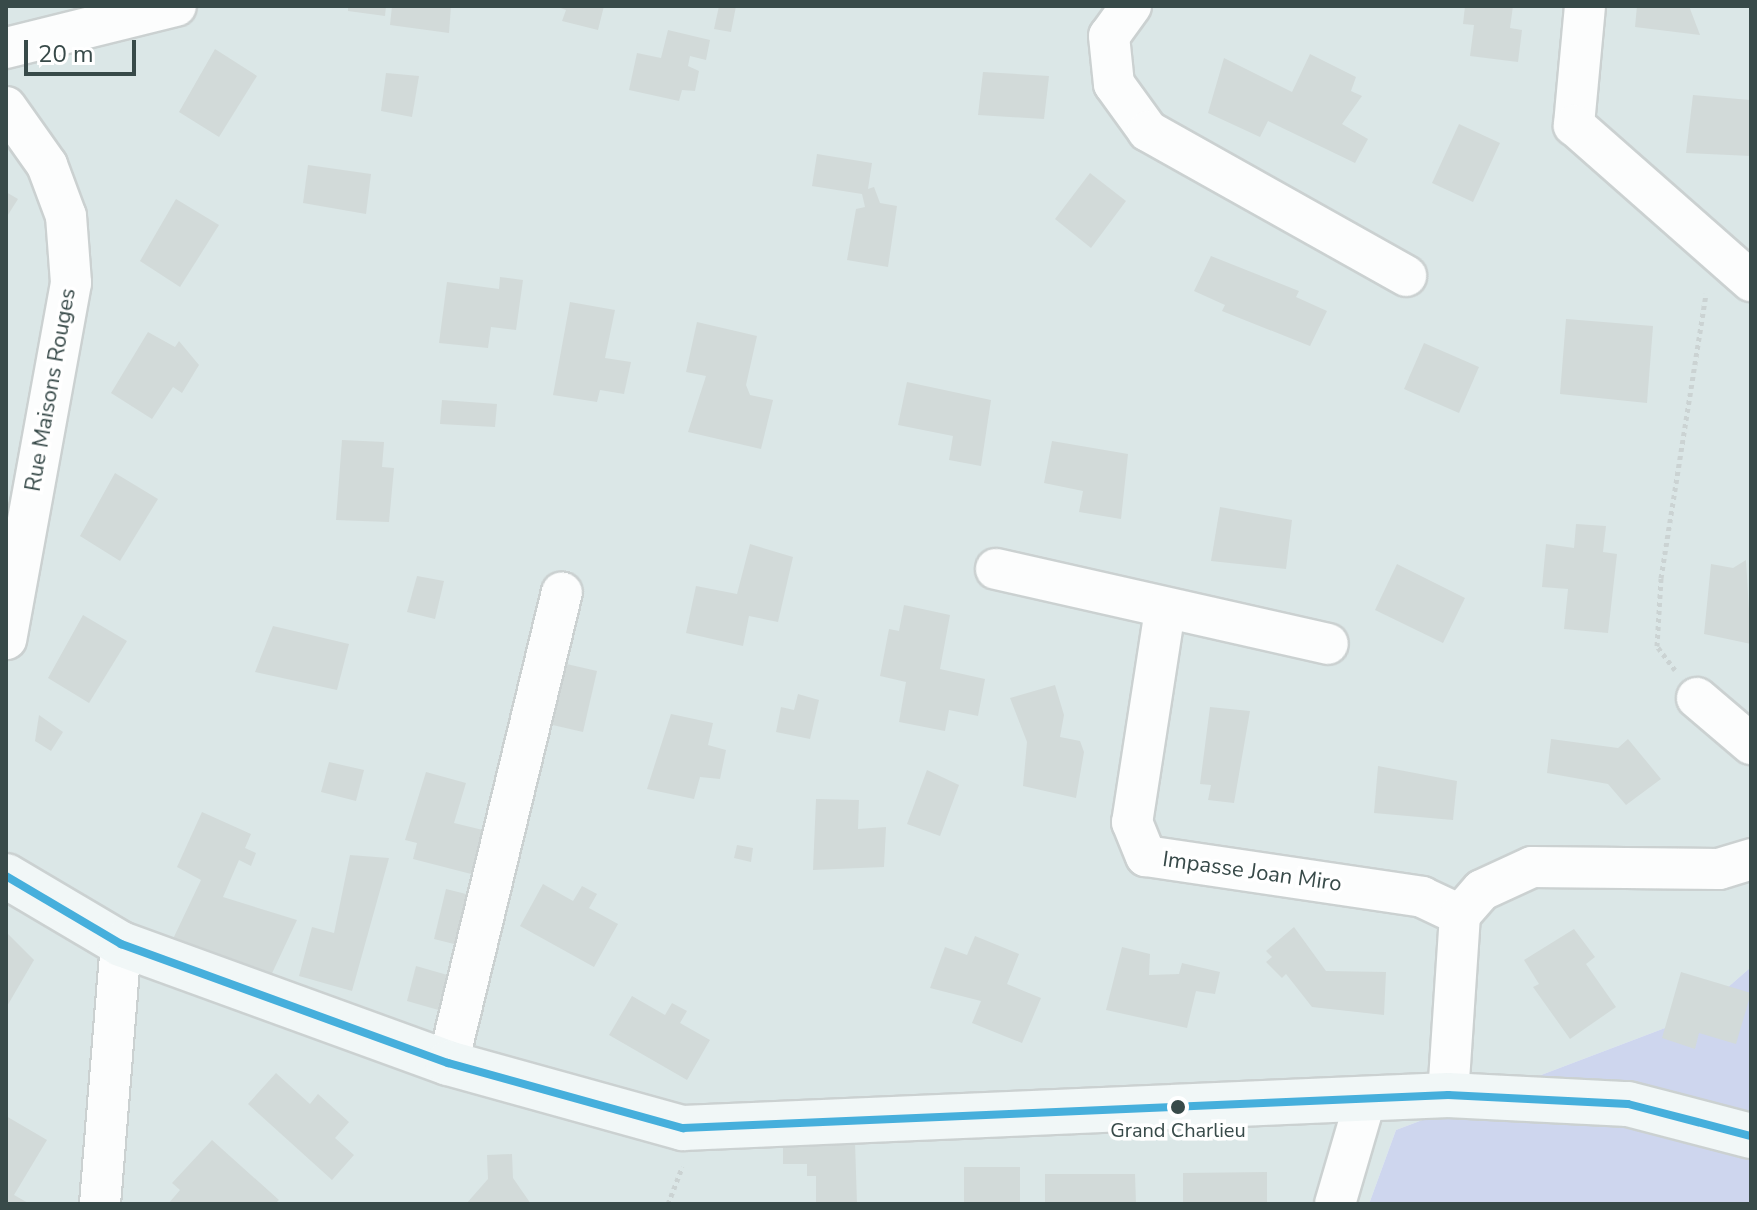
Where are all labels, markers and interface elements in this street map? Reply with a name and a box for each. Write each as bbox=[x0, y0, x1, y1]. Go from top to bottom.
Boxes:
scale bar bbox=[28, 24, 140, 74]
text: 20 m bbox=[38, 38, 94, 70]
street label: Rue Maisons Rouges bbox=[20, 286, 82, 494]
street label: Impasse Joan Miro bbox=[1161, 846, 1343, 898]
marker: Grand Charlieu bbox=[1170, 1099, 1186, 1115]
place label: Grand Charlieu bbox=[1110, 1118, 1246, 1142]

